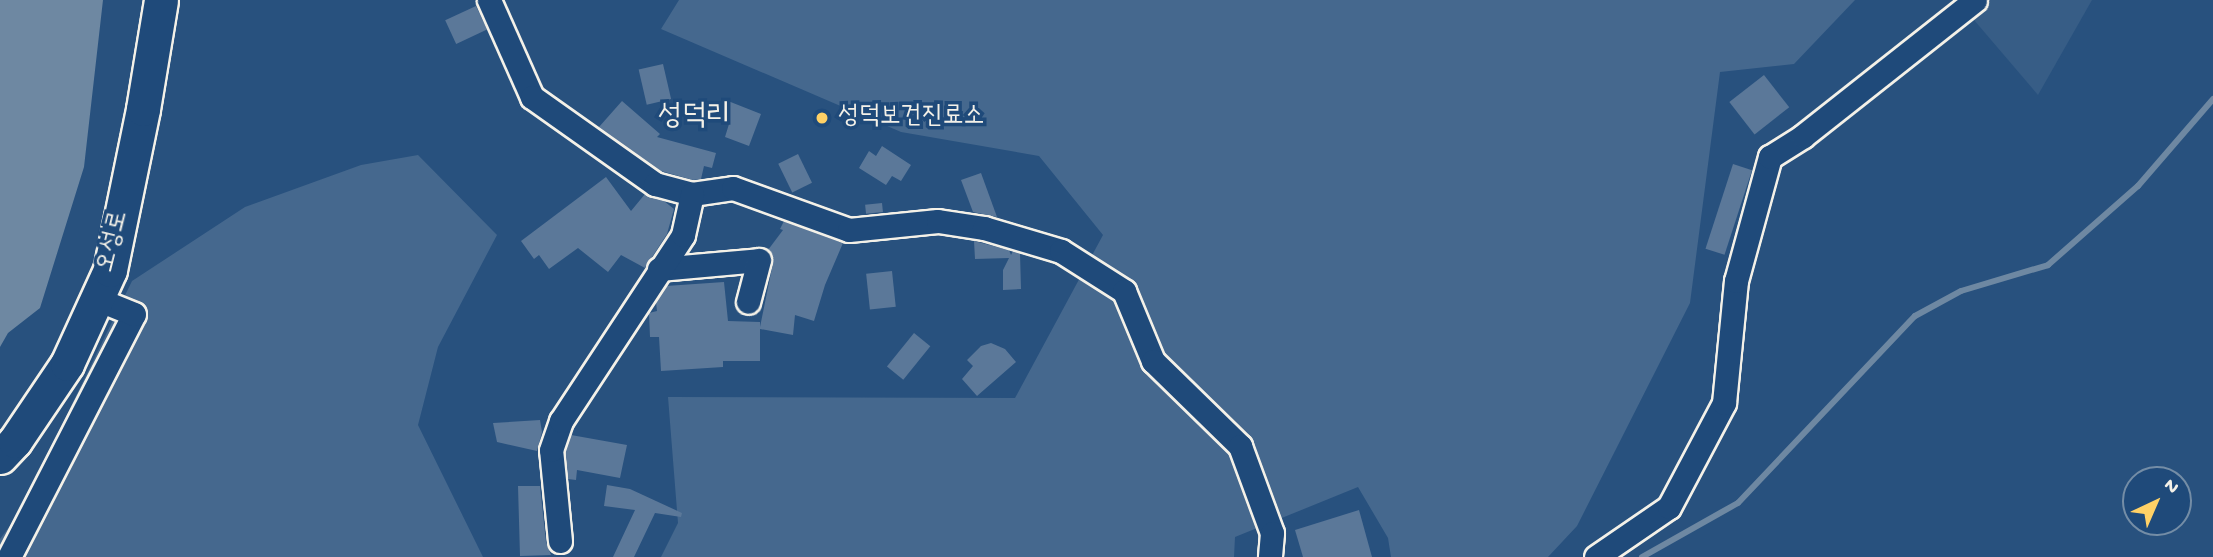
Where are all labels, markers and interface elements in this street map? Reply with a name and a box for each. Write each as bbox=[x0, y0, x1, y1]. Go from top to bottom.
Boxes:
district label: 성덕리 bbox=[658, 100, 730, 136]
place label: 성덕보건진료소 bbox=[838, 102, 984, 134]
marker: 성덕보건진료소 bbox=[812, 108, 832, 128]
street label: 오성로 bbox=[91, 208, 137, 276]
north arrow bbox=[2122, 466, 2192, 536]
text: N bbox=[2158, 474, 2183, 500]

